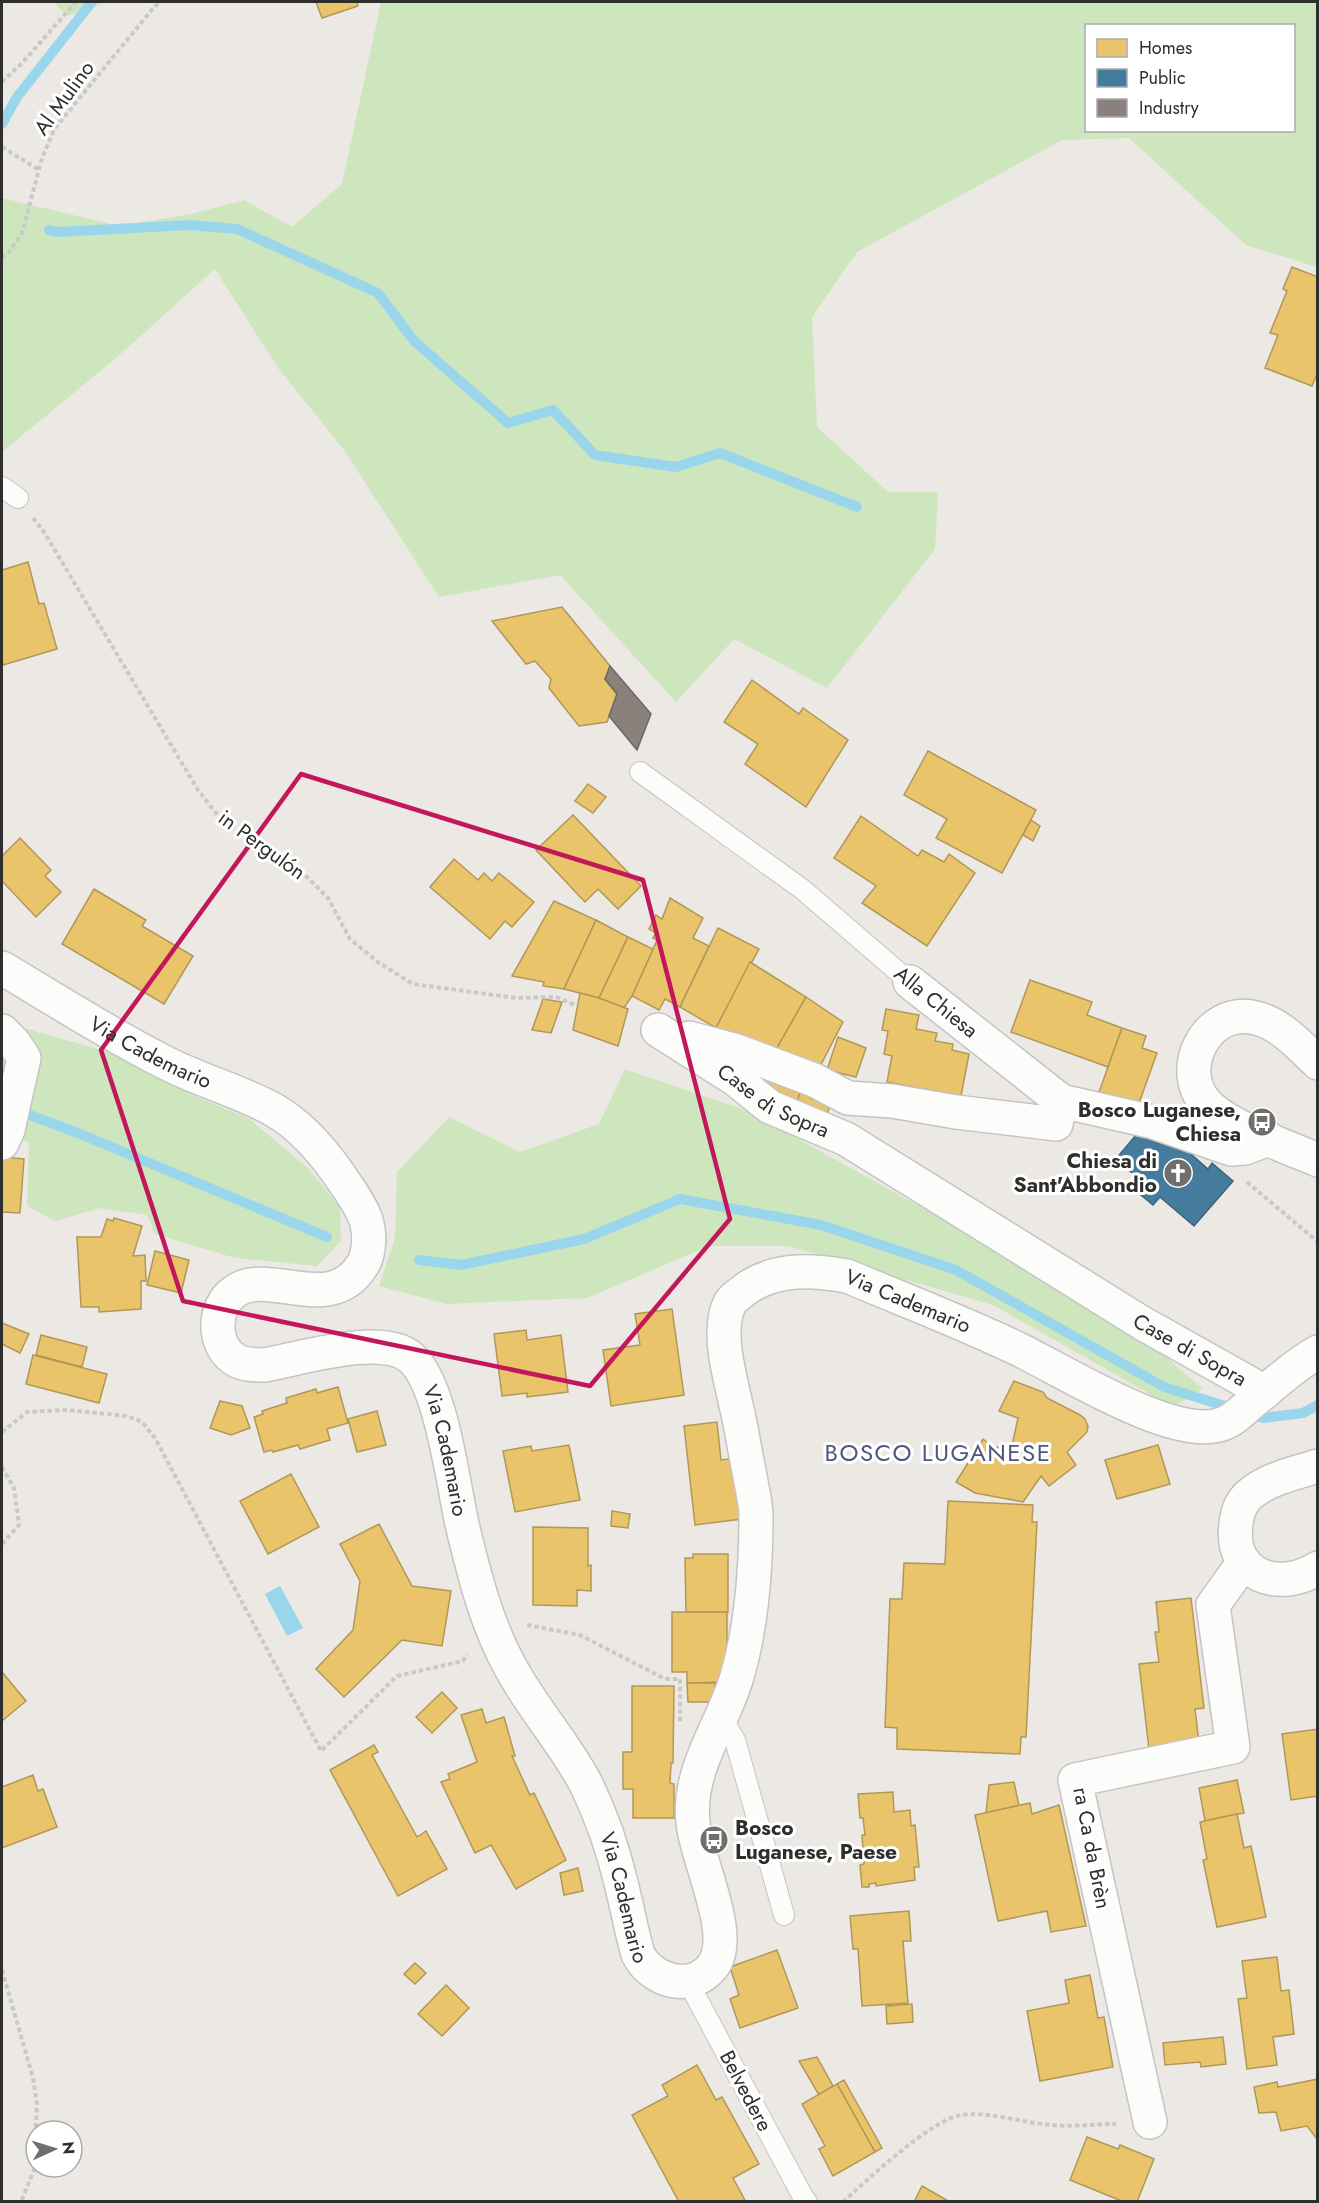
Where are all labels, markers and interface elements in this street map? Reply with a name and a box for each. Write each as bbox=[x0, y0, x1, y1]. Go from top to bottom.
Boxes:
legend bbox=[1085, 24, 1295, 132]
text: Homes bbox=[1139, 35, 1192, 61]
street label: Al Mulino bbox=[27, 54, 101, 142]
text: Public bbox=[1139, 65, 1186, 91]
text: Industry bbox=[1139, 95, 1199, 121]
street label: in Pergulón bbox=[212, 803, 312, 887]
street label: Alla Chiesa bbox=[888, 959, 984, 1045]
street label: Via Cademario bbox=[84, 1009, 216, 1096]
street label: Case di Sopra bbox=[711, 1056, 834, 1145]
place label: Bosco Luganese, Chiesa bbox=[1078, 1095, 1241, 1149]
bus stop icon: Bosco Luganese, Chiesa bbox=[1246, 1106, 1278, 1138]
place label: Chiesa di Sant'Abbondio bbox=[1014, 1146, 1157, 1200]
church icon: Chiesa di Sant'Abbondio bbox=[1162, 1157, 1194, 1189]
street label: Via Cademario bbox=[840, 1262, 976, 1341]
street label: Case di Sopra bbox=[1127, 1306, 1252, 1394]
street label: Via Cademario bbox=[415, 1381, 475, 1519]
district label: BOSCO LUGANESE bbox=[825, 1435, 1051, 1470]
street label: ra Ca da Brèn bbox=[1066, 1785, 1118, 1911]
place label: Bosco Luganese, Paese bbox=[735, 1813, 897, 1867]
bus stop icon: Bosco Luganese, Paese bbox=[698, 1824, 730, 1856]
street label: Via Cademario bbox=[592, 1828, 655, 1969]
street label: Belvedere bbox=[712, 2045, 780, 2137]
north arrow bbox=[24, 2119, 84, 2179]
text: N bbox=[57, 2141, 80, 2155]

